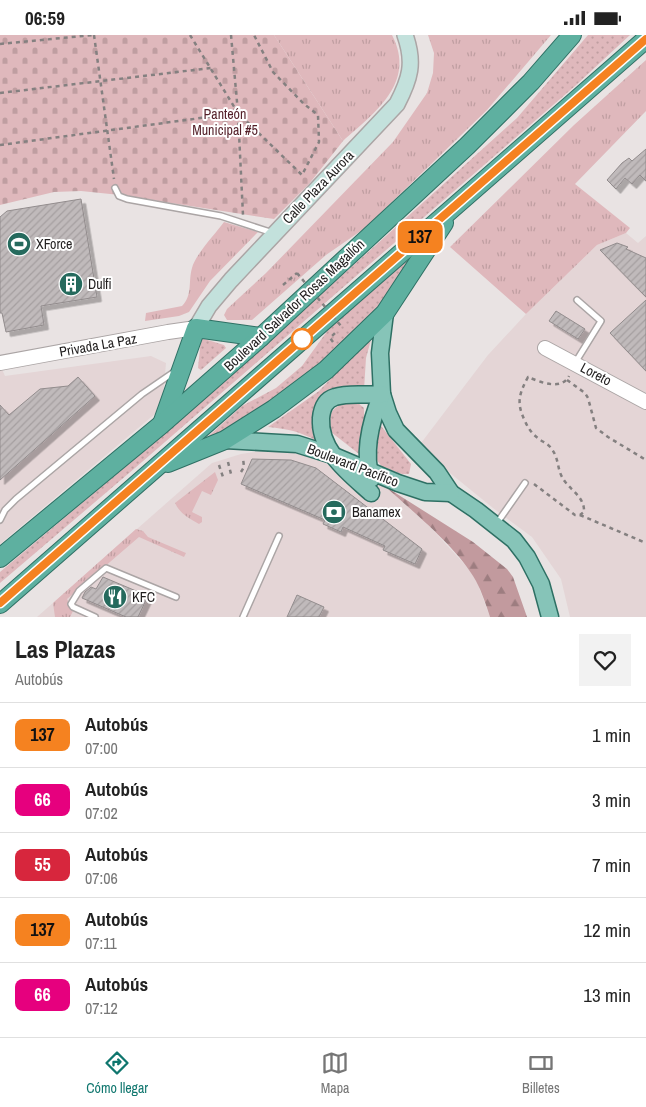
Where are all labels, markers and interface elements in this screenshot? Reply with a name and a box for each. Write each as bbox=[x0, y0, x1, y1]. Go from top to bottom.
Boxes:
text: 06:59 bbox=[25, 5, 65, 31]
park label: Panteón Municipal #5 bbox=[192, 105, 258, 139]
street label: Calle Plaza Aurora bbox=[279, 146, 358, 227]
line badge: 137 bbox=[391, 221, 449, 253]
text: 137 bbox=[408, 224, 432, 249]
sports icon: XForce bbox=[6, 231, 32, 257]
place label: XForce bbox=[36, 235, 72, 253]
street label: Boulevard Salvador Rosas Magallón bbox=[220, 235, 368, 375]
building icon: Dulfi bbox=[58, 271, 84, 297]
place label: Dulfi bbox=[88, 275, 112, 293]
unlabelled marker bbox=[291, 328, 313, 350]
street label: Privada La Paz bbox=[58, 329, 138, 361]
street label: Loreto bbox=[577, 358, 615, 390]
street label: Boulevard Pacífico bbox=[305, 439, 401, 491]
bank icon: Banamex bbox=[321, 499, 347, 525]
place label: Banamex bbox=[352, 503, 401, 521]
restaurant icon: KFC bbox=[102, 584, 128, 610]
place label: KFC bbox=[132, 588, 155, 606]
text: Las Plazas bbox=[15, 633, 116, 665]
button: heart bbox=[579, 634, 631, 686]
text: Autobús bbox=[15, 668, 63, 690]
text: Autobús bbox=[85, 711, 148, 737]
text: 137 bbox=[30, 722, 55, 747]
text: 1 min bbox=[592, 722, 631, 748]
text: 07:00 bbox=[85, 737, 118, 759]
text: Autobús bbox=[85, 776, 148, 802]
text: 66 bbox=[34, 787, 51, 812]
text: 3 min bbox=[592, 787, 631, 813]
text: 07:02 bbox=[85, 802, 118, 824]
text: Autobús bbox=[85, 841, 148, 867]
text: 55 bbox=[34, 852, 51, 877]
text: 7 min bbox=[592, 852, 631, 878]
text: 07:06 bbox=[85, 867, 118, 889]
text: Autobús bbox=[85, 906, 148, 932]
text: 137 bbox=[30, 917, 55, 942]
text: 12 min bbox=[583, 917, 631, 943]
text: 07:11 bbox=[85, 932, 117, 954]
text: Autobús bbox=[85, 971, 148, 997]
text: 66 bbox=[34, 982, 51, 1007]
text: 13 min bbox=[583, 982, 631, 1008]
text: 07:12 bbox=[85, 997, 118, 1019]
tab: Cómo llegar bbox=[86, 1049, 148, 1097]
tab: Mapa bbox=[321, 1049, 349, 1097]
tab: Billetes bbox=[522, 1049, 560, 1097]

